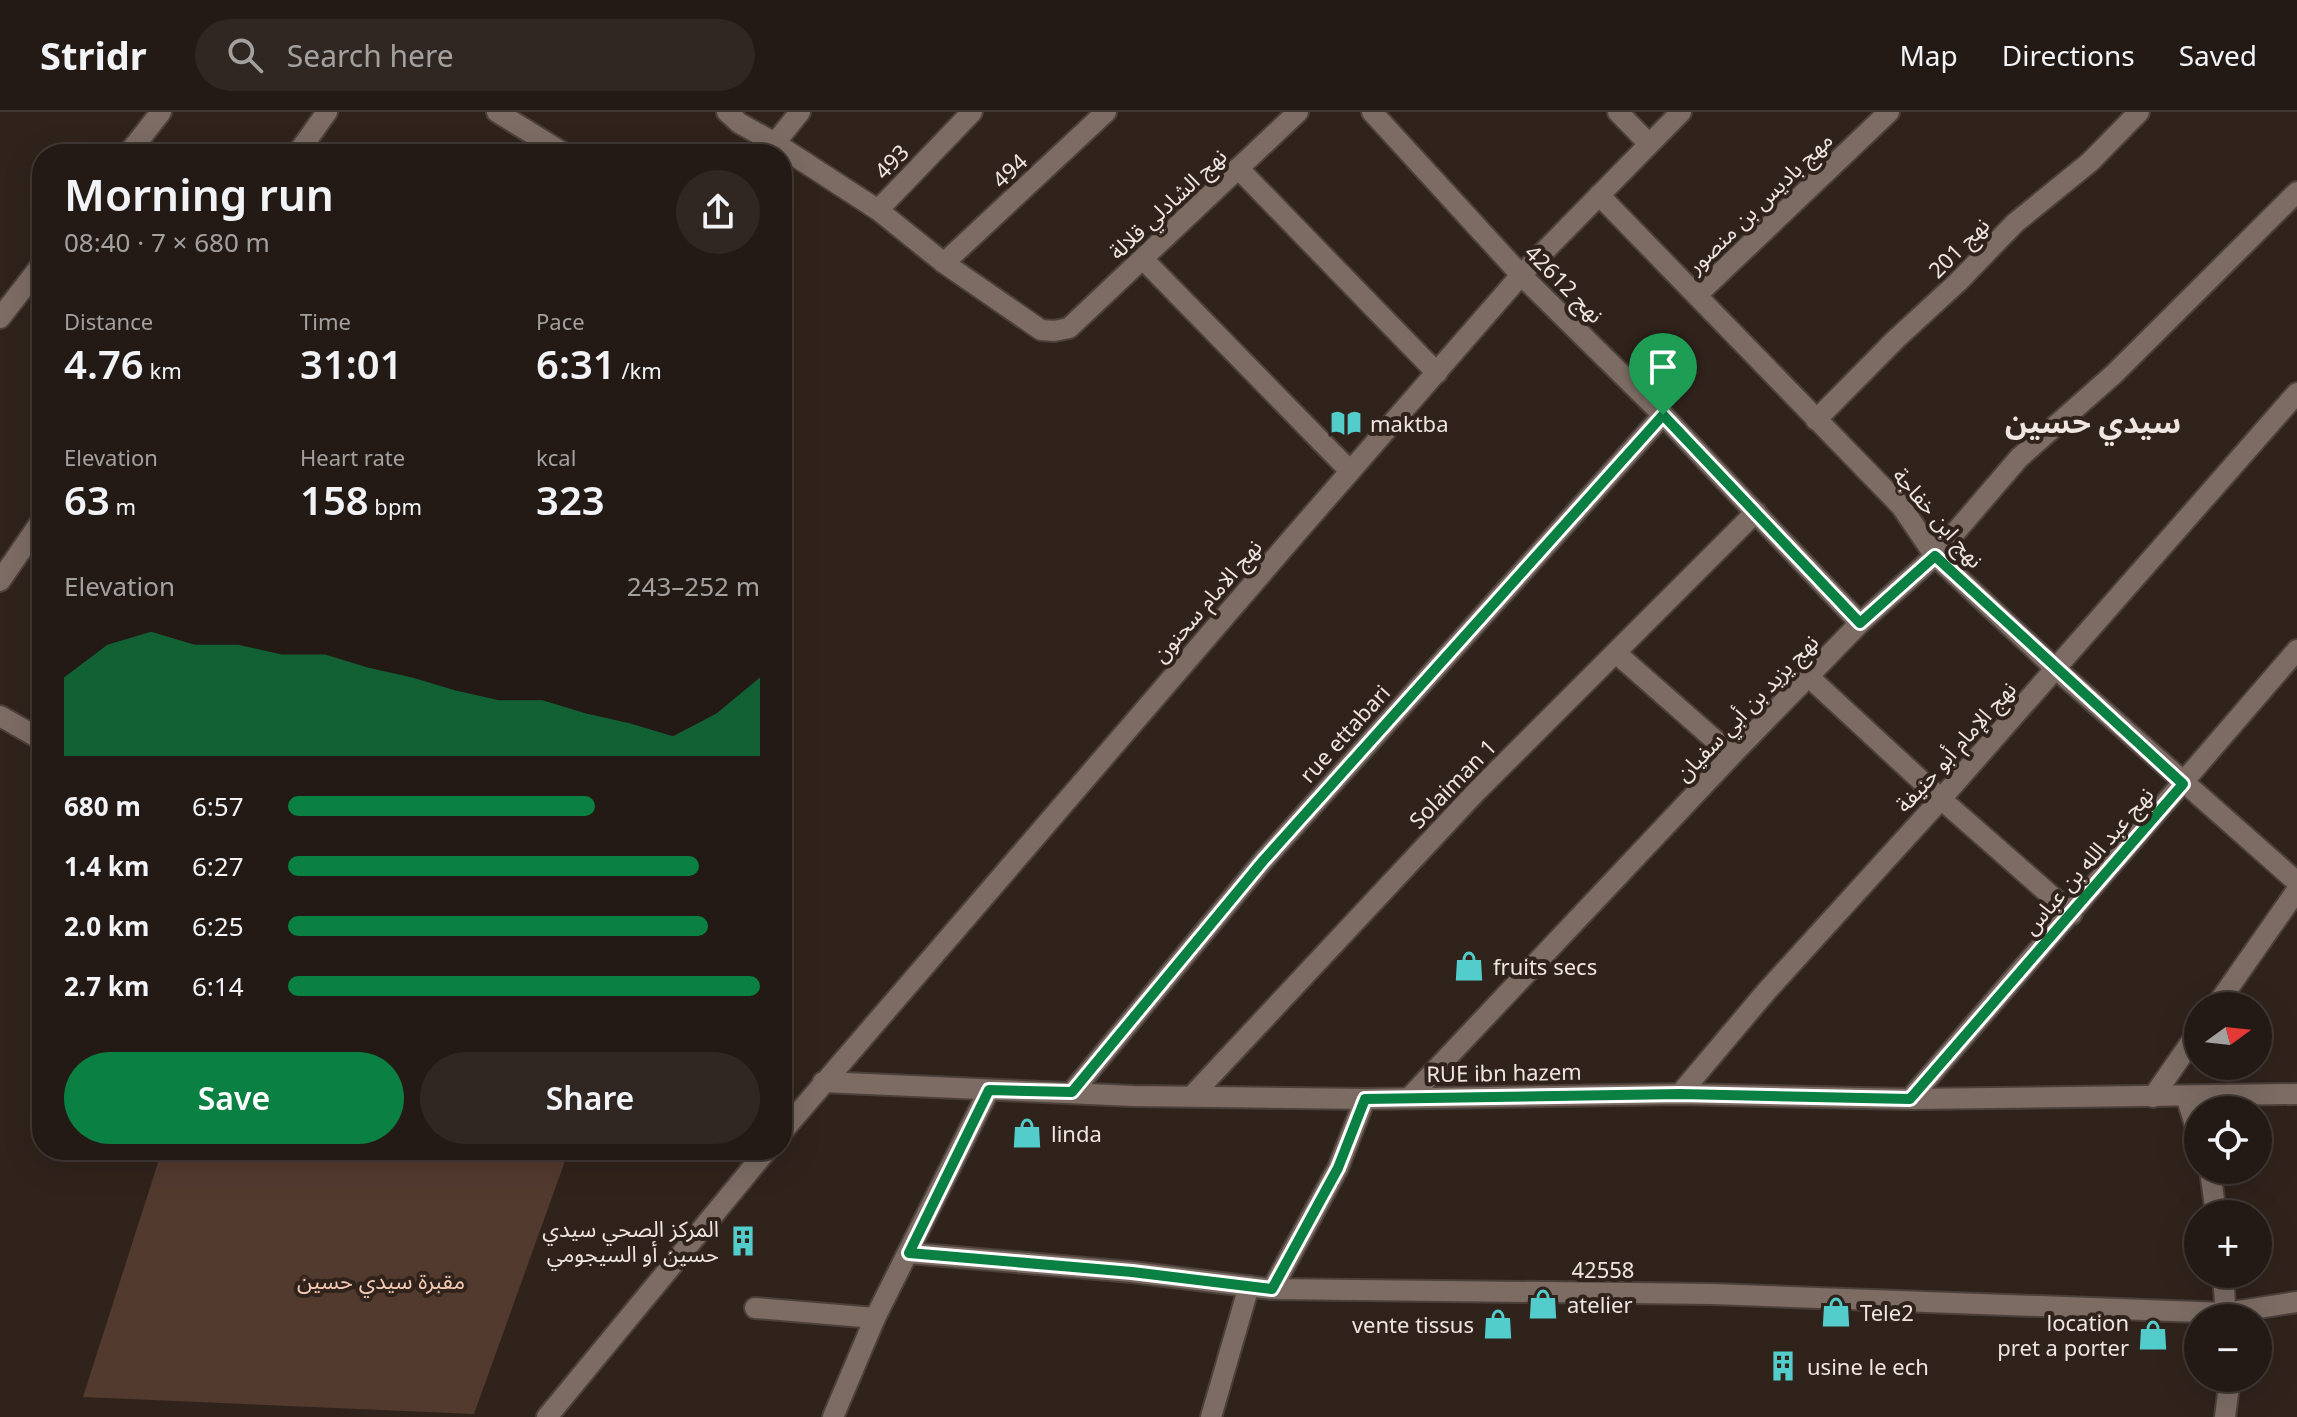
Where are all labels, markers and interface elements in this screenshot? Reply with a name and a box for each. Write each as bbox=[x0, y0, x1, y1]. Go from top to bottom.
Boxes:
search box bbox=[195, 19, 755, 91]
text: Stridr bbox=[40, 29, 147, 81]
icon: search bbox=[223, 33, 267, 77]
text: Search here bbox=[287, 35, 454, 76]
text: Map bbox=[1899, 36, 1958, 74]
text: Directions bbox=[2002, 36, 2135, 74]
text: Saved bbox=[2179, 36, 2257, 74]
street label: مهج باديس بن منصور bbox=[1679, 125, 1841, 282]
street label: 493 bbox=[867, 137, 915, 185]
street label: نهج الشادلي قلالة bbox=[1102, 141, 1234, 268]
street label: 494 bbox=[985, 146, 1033, 194]
text: Morning run bbox=[64, 164, 334, 224]
button: share bbox=[676, 170, 760, 254]
street label: نهج 201 bbox=[1921, 210, 1997, 286]
text: 08:40 · 7 × 680 m bbox=[64, 224, 270, 260]
street label: نهج 42612 bbox=[1517, 237, 1611, 331]
text: Distance bbox=[64, 306, 153, 336]
text: Time bbox=[300, 306, 351, 336]
text: Pace bbox=[536, 306, 585, 336]
pin bbox=[1629, 333, 1697, 415]
text: 4.76 bbox=[64, 336, 144, 391]
text: 31:01 bbox=[300, 336, 403, 391]
text: 6:31 bbox=[536, 336, 616, 391]
icon: arrive bbox=[1641, 345, 1685, 389]
text: km bbox=[144, 355, 182, 385]
text: /km bbox=[616, 355, 662, 385]
district label: سيدي حسين bbox=[2005, 401, 2181, 446]
library icon: maktba bbox=[1329, 406, 1363, 440]
place label: maktba bbox=[1370, 408, 1448, 438]
text: Elevation bbox=[64, 442, 158, 472]
text: Heart rate bbox=[300, 442, 405, 472]
text: kcal bbox=[536, 442, 576, 472]
street label: نهج ابن خفاجة bbox=[1885, 460, 1991, 576]
text: 63 bbox=[64, 472, 110, 527]
text: 158 bbox=[300, 472, 369, 527]
text: 323 bbox=[536, 472, 605, 527]
text: m bbox=[110, 491, 136, 521]
text: bpm bbox=[369, 491, 422, 521]
street label: نهج الامام سحنون bbox=[1144, 532, 1270, 670]
text: Elevation bbox=[64, 568, 175, 604]
text: 243–252 m bbox=[627, 568, 760, 604]
street label: نهج يزيد بن أبي سفيان bbox=[1668, 627, 1826, 789]
street label: نهج الإمام أبو حنيفة bbox=[1888, 674, 2024, 820]
street label: rue ettabari bbox=[1292, 678, 1396, 788]
street label: Solaiman 1 bbox=[1402, 732, 1502, 834]
street label: نهج عبد الله بن عباس bbox=[2015, 780, 2162, 942]
text: 680 m bbox=[64, 788, 141, 824]
text: 6:57 bbox=[192, 788, 244, 824]
text: 1.4 km bbox=[64, 848, 149, 884]
text: 6:27 bbox=[192, 848, 244, 884]
text: 2.0 km bbox=[64, 908, 149, 944]
text: 6:25 bbox=[192, 908, 244, 944]
shop icon: fruits secs bbox=[1452, 949, 1486, 983]
place label: fruits secs bbox=[1493, 951, 1597, 981]
text: 2.7 km bbox=[64, 968, 149, 1004]
text: 6:14 bbox=[192, 968, 244, 1004]
north arrow bbox=[2184, 992, 2272, 1080]
map controls bbox=[2184, 992, 2272, 1392]
button: Save bbox=[64, 1052, 404, 1144]
button: Share bbox=[420, 1052, 760, 1144]
street label: RUE ibn hazem bbox=[1426, 1056, 1582, 1088]
button: locate bbox=[2184, 1096, 2272, 1184]
shop icon: linda bbox=[1010, 1116, 1044, 1150]
place label: linda bbox=[1051, 1118, 1102, 1148]
button: + bbox=[2184, 1200, 2272, 1288]
place label: المركز الصحي سيدي حسين أو السيجومي bbox=[542, 1213, 719, 1271]
building icon: المركز الصحي سيدي حسين أو السيجومي bbox=[726, 1224, 760, 1258]
street label: 42558 bbox=[1572, 1254, 1634, 1284]
park label: مقبرة سيدي حسين bbox=[297, 1265, 465, 1298]
shop icon: atelier bbox=[1526, 1287, 1560, 1321]
place label: atelier bbox=[1567, 1289, 1633, 1319]
shop icon: Tele2 bbox=[1819, 1295, 1853, 1329]
place label: Tele2 bbox=[1860, 1297, 1914, 1327]
button: − bbox=[2184, 1304, 2272, 1392]
shop icon: vente tissus bbox=[1481, 1307, 1515, 1341]
place label: location pret a porter bbox=[1997, 1307, 2129, 1362]
place label: vente tissus bbox=[1352, 1309, 1474, 1339]
shop icon: location pret a porter bbox=[2136, 1318, 2170, 1352]
building icon: usine le ech bbox=[1766, 1349, 1800, 1383]
place label: usine le ech bbox=[1807, 1351, 1929, 1381]

